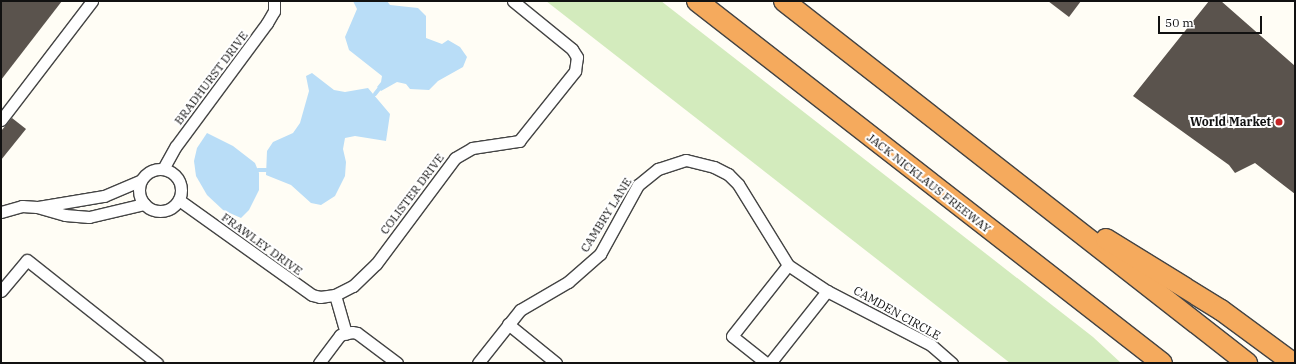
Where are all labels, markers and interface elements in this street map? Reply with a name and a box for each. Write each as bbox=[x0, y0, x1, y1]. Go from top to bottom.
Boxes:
scale bar bbox=[1160, 8, 1264, 34]
text: 50 m bbox=[1165, 15, 1194, 30]
street label: BRADHURST DRIVE bbox=[171, 28, 251, 128]
place label: World Market bbox=[1190, 115, 1271, 129]
marker: World Market bbox=[1274, 117, 1284, 127]
street label: JACK NICKLAUS FREEWAY bbox=[864, 130, 994, 236]
street label: COLISTER DRIVE bbox=[377, 151, 447, 237]
street label: CAMBRY LANE bbox=[577, 175, 635, 255]
street label: FRAWLEY DRIVE bbox=[219, 210, 305, 278]
street label: CAMDEN CIRCLE bbox=[851, 283, 943, 343]

